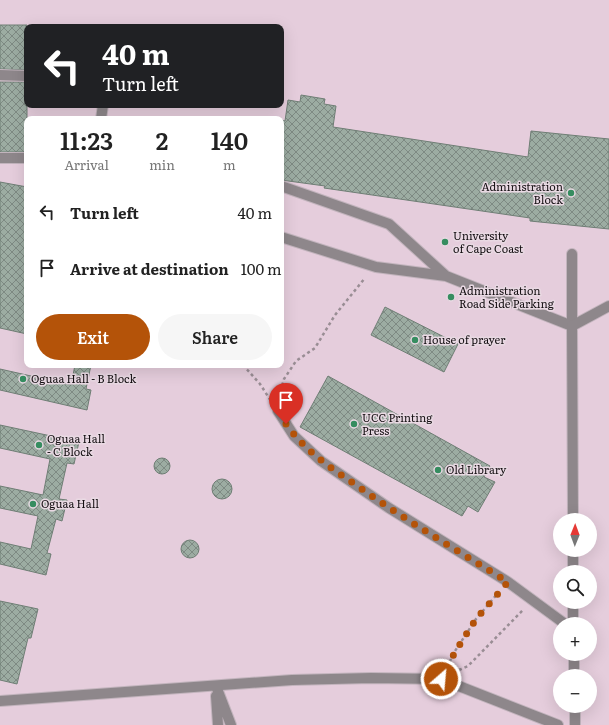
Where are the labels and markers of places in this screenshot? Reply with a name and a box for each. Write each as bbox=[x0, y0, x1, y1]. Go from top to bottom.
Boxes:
place label: Administration Block bbox=[481, 178, 563, 207]
marker: Administration Block bbox=[566, 188, 576, 198]
place label: University of Cape Coast bbox=[453, 227, 524, 256]
marker: University of Cape Coast bbox=[440, 237, 450, 247]
place label: Administration Road Side Parking bbox=[459, 282, 555, 311]
marker: Administration Road Side Parking bbox=[446, 292, 456, 302]
place label: House of prayer bbox=[423, 331, 506, 347]
marker: House of prayer bbox=[410, 335, 420, 345]
place label: Oguaa Hall - B Block bbox=[31, 370, 137, 386]
marker: Oguaa Hall - B Block bbox=[18, 374, 28, 384]
pin bbox=[269, 383, 303, 424]
place label: UCC Printing Press bbox=[362, 409, 433, 438]
marker: UCC Printing Press bbox=[349, 419, 359, 429]
place label: Oguaa Hall - C Block bbox=[47, 430, 105, 459]
marker: Oguaa Hall - C Block bbox=[34, 440, 44, 450]
place label: Old Library bbox=[446, 461, 507, 477]
marker: Old Library bbox=[433, 465, 443, 475]
place label: Oguaa Hall bbox=[41, 495, 99, 511]
marker: Oguaa Hall bbox=[28, 499, 38, 509]

